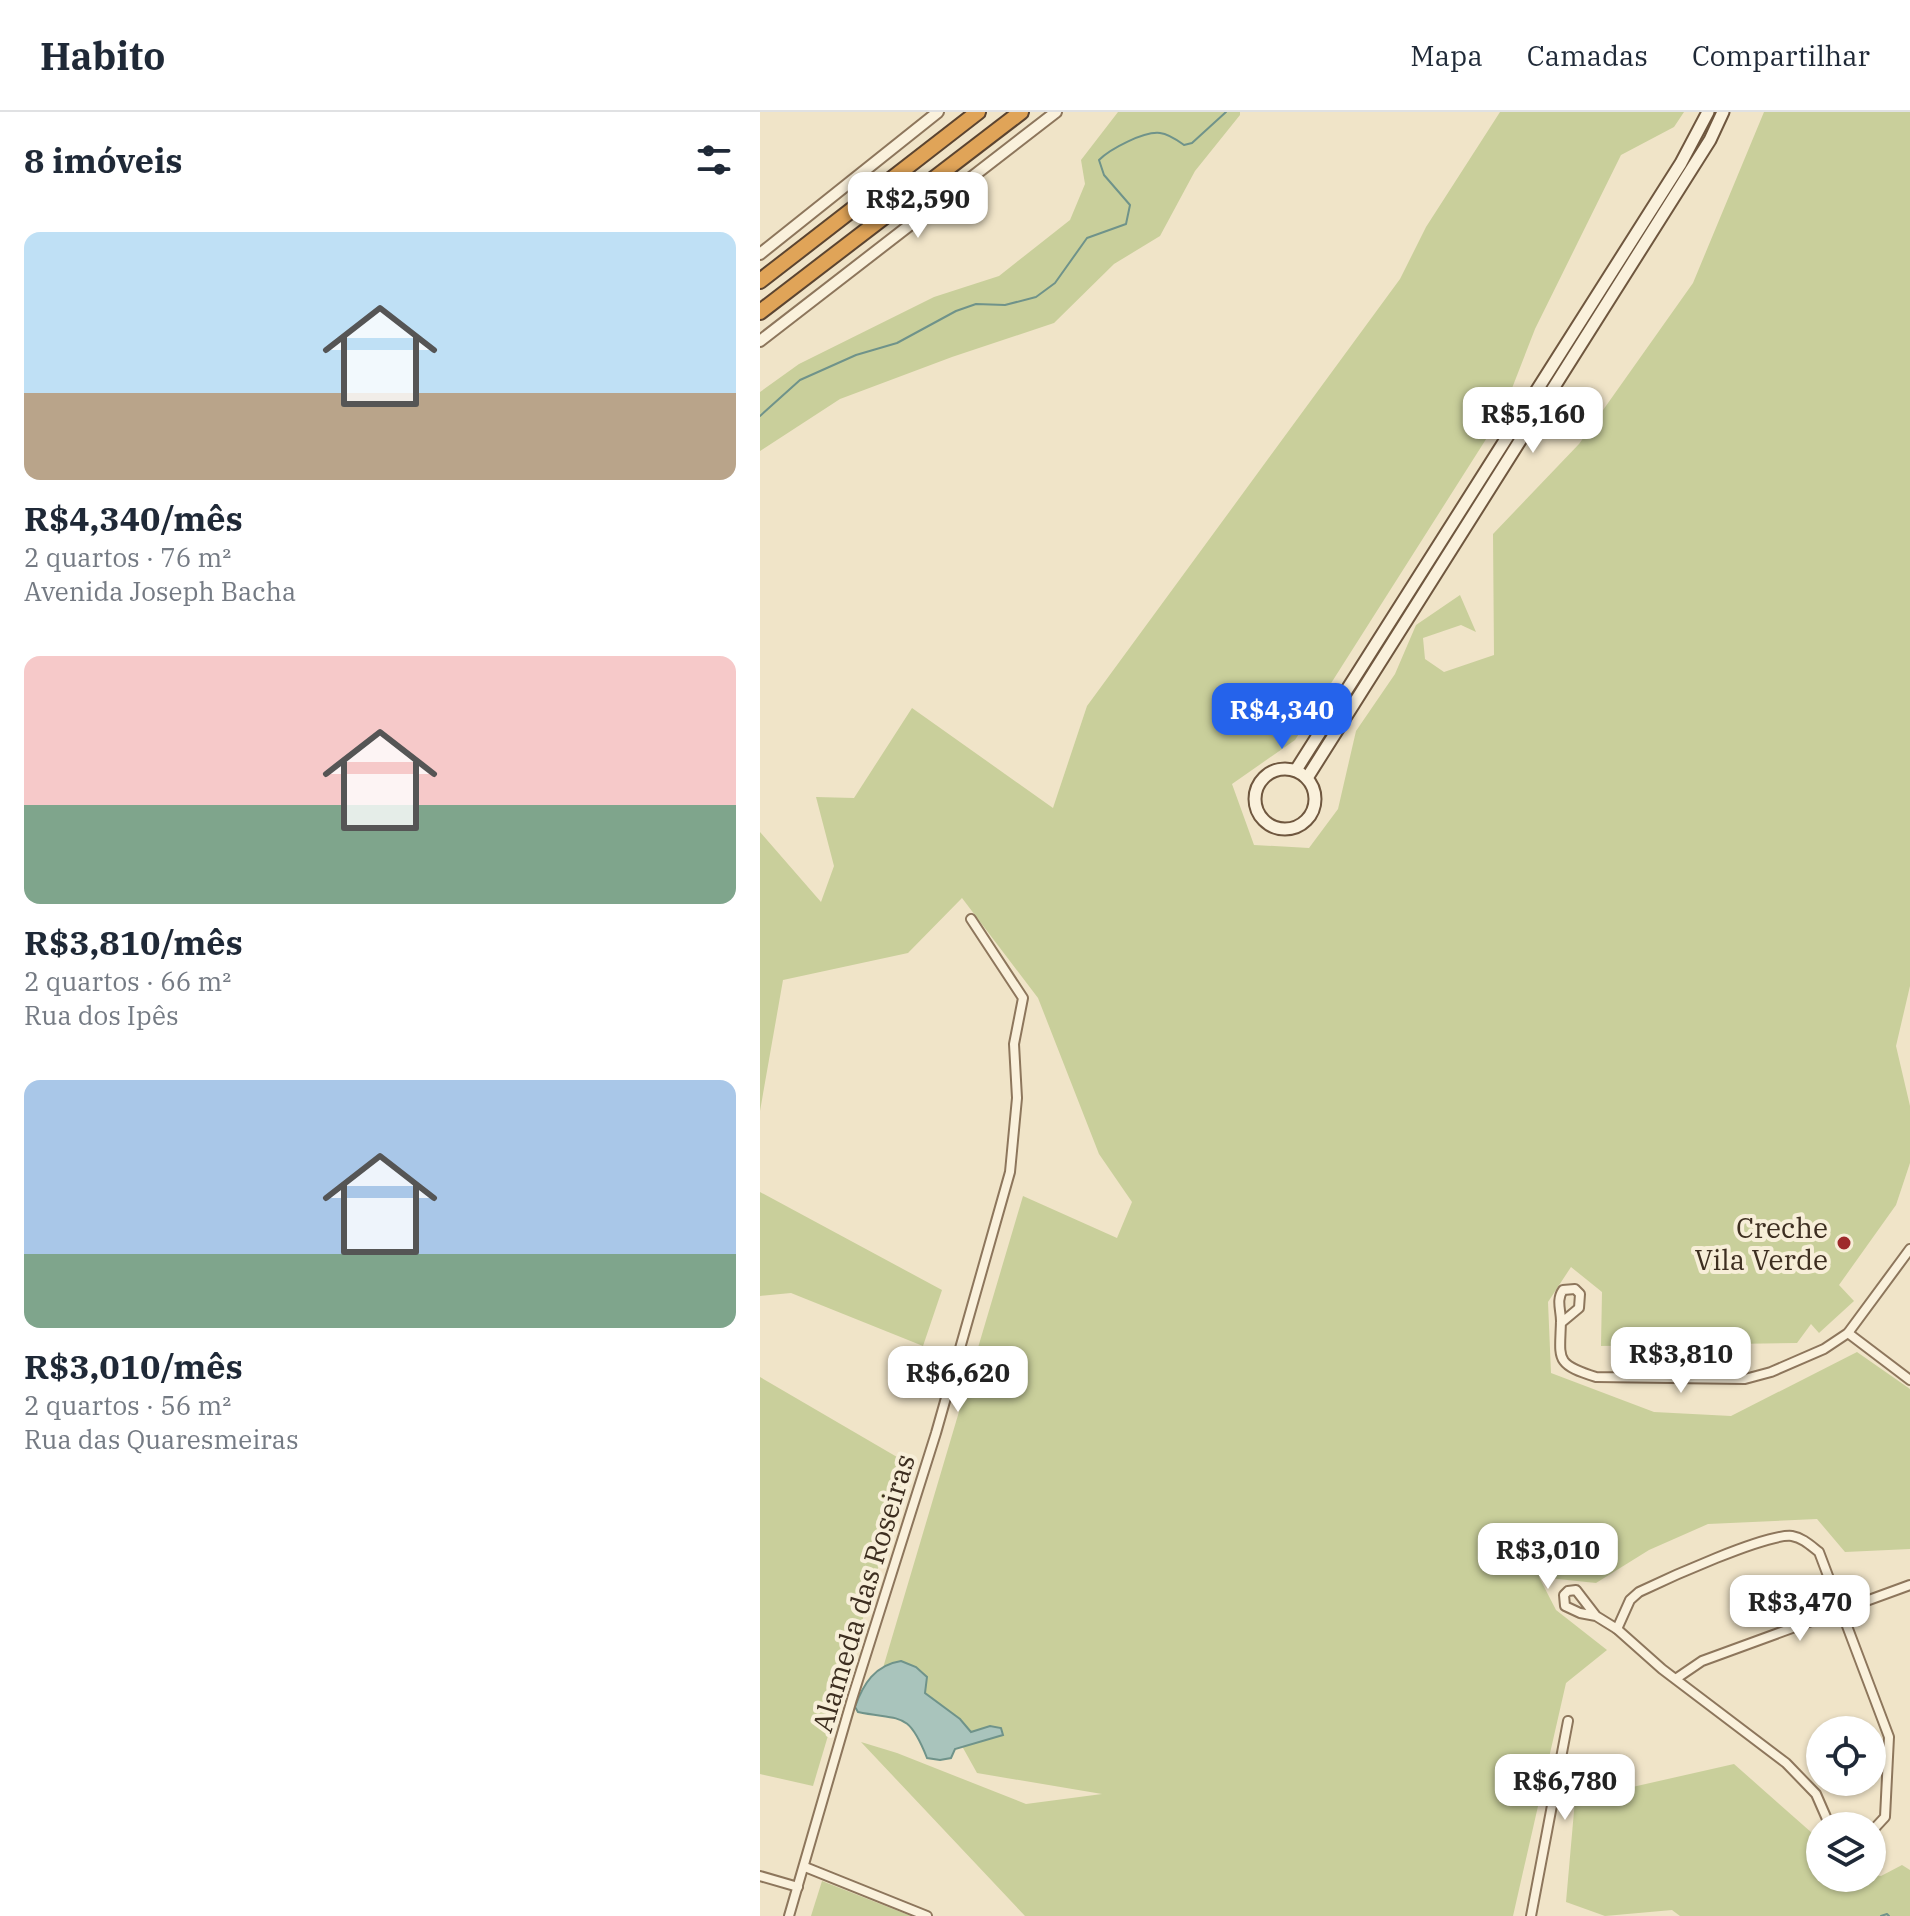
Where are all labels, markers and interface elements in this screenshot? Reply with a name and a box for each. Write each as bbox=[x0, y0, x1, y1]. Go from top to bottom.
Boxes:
text: Habito bbox=[40, 31, 165, 80]
text: Mapa bbox=[1410, 37, 1483, 74]
text: Camadas bbox=[1527, 37, 1648, 74]
text: Compartilhar bbox=[1692, 37, 1870, 74]
text: 8 imóveis bbox=[24, 138, 183, 182]
icon: filters bbox=[692, 138, 736, 182]
pin: R$2,590 bbox=[844, 172, 992, 240]
text: R$2,590 bbox=[866, 181, 970, 215]
icon: home bbox=[308, 284, 452, 428]
pin: R$5,160 bbox=[1459, 387, 1607, 455]
text: R$5,160 bbox=[1481, 396, 1585, 430]
text: R$4,340/mês bbox=[24, 496, 243, 540]
text: 2 quartos · 76 m² bbox=[24, 540, 231, 574]
text: Avenida Joseph Bacha bbox=[24, 574, 296, 608]
pin: R$4,340 bbox=[1208, 683, 1356, 751]
text: R$4,340 bbox=[1230, 692, 1334, 726]
icon: home bbox=[308, 708, 452, 852]
text: R$3,810/mês bbox=[24, 920, 243, 964]
text: 2 quartos · 66 m² bbox=[24, 964, 231, 998]
text: Rua dos Ipês bbox=[24, 998, 179, 1032]
icon: home bbox=[308, 1132, 452, 1276]
place label: Creche Vila Verde bbox=[1694, 1209, 1828, 1278]
marker: Creche Vila Verde bbox=[1835, 1234, 1853, 1252]
pin: R$3,810 bbox=[1607, 1327, 1755, 1395]
text: R$3,810 bbox=[1629, 1336, 1733, 1370]
text: R$3,010/mês bbox=[24, 1344, 243, 1388]
pin: R$6,620 bbox=[884, 1346, 1032, 1414]
text: R$6,620 bbox=[906, 1355, 1010, 1389]
text: 2 quartos · 56 m² bbox=[24, 1388, 231, 1422]
text: Rua das Quaresmeiras bbox=[24, 1422, 299, 1456]
street label: Alameda das Roseiras bbox=[803, 1449, 923, 1737]
pin: R$3,010 bbox=[1474, 1523, 1622, 1591]
text: R$3,010 bbox=[1496, 1532, 1600, 1566]
pin: R$3,470 bbox=[1726, 1575, 1874, 1643]
text: R$3,470 bbox=[1748, 1584, 1852, 1618]
map controls bbox=[1806, 1716, 1886, 1892]
button: locate bbox=[1806, 1716, 1886, 1796]
pin: R$6,780 bbox=[1491, 1754, 1639, 1822]
text: R$6,780 bbox=[1513, 1763, 1617, 1797]
button: layers bbox=[1806, 1812, 1886, 1892]

